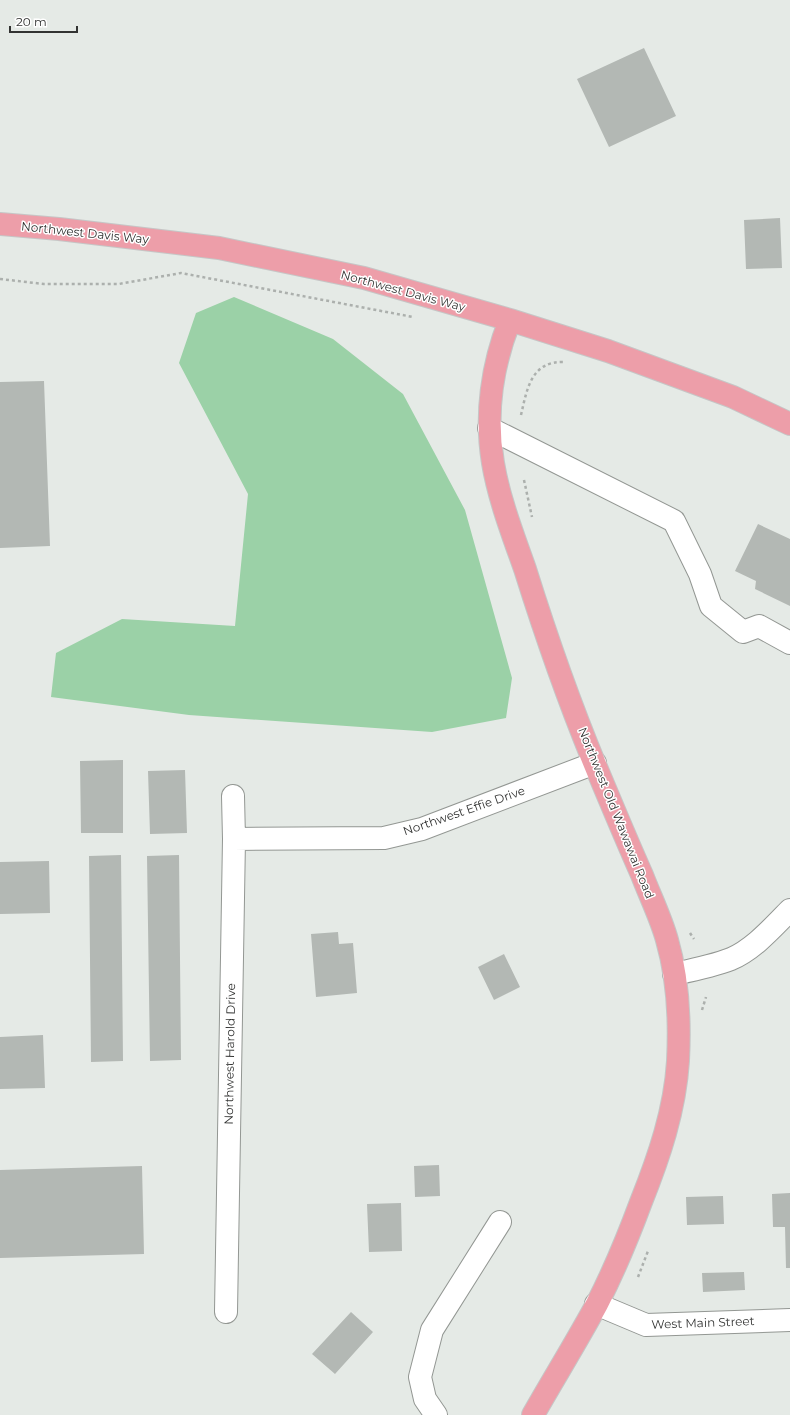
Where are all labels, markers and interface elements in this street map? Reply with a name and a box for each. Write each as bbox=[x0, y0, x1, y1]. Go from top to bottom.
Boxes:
scale bar bbox=[10, 8, 77, 34]
text: 20 m bbox=[16, 14, 47, 29]
street label: Northwest Davis Way bbox=[20, 218, 150, 247]
street label: Northwest Davis Way bbox=[339, 267, 467, 314]
street label: Northwest Old Wawawai Road bbox=[575, 725, 658, 901]
street label: Northwest Effie Drive bbox=[401, 783, 527, 838]
street label: Northwest Harold Drive bbox=[221, 983, 238, 1125]
street label: West Main Street bbox=[651, 1313, 755, 1332]

